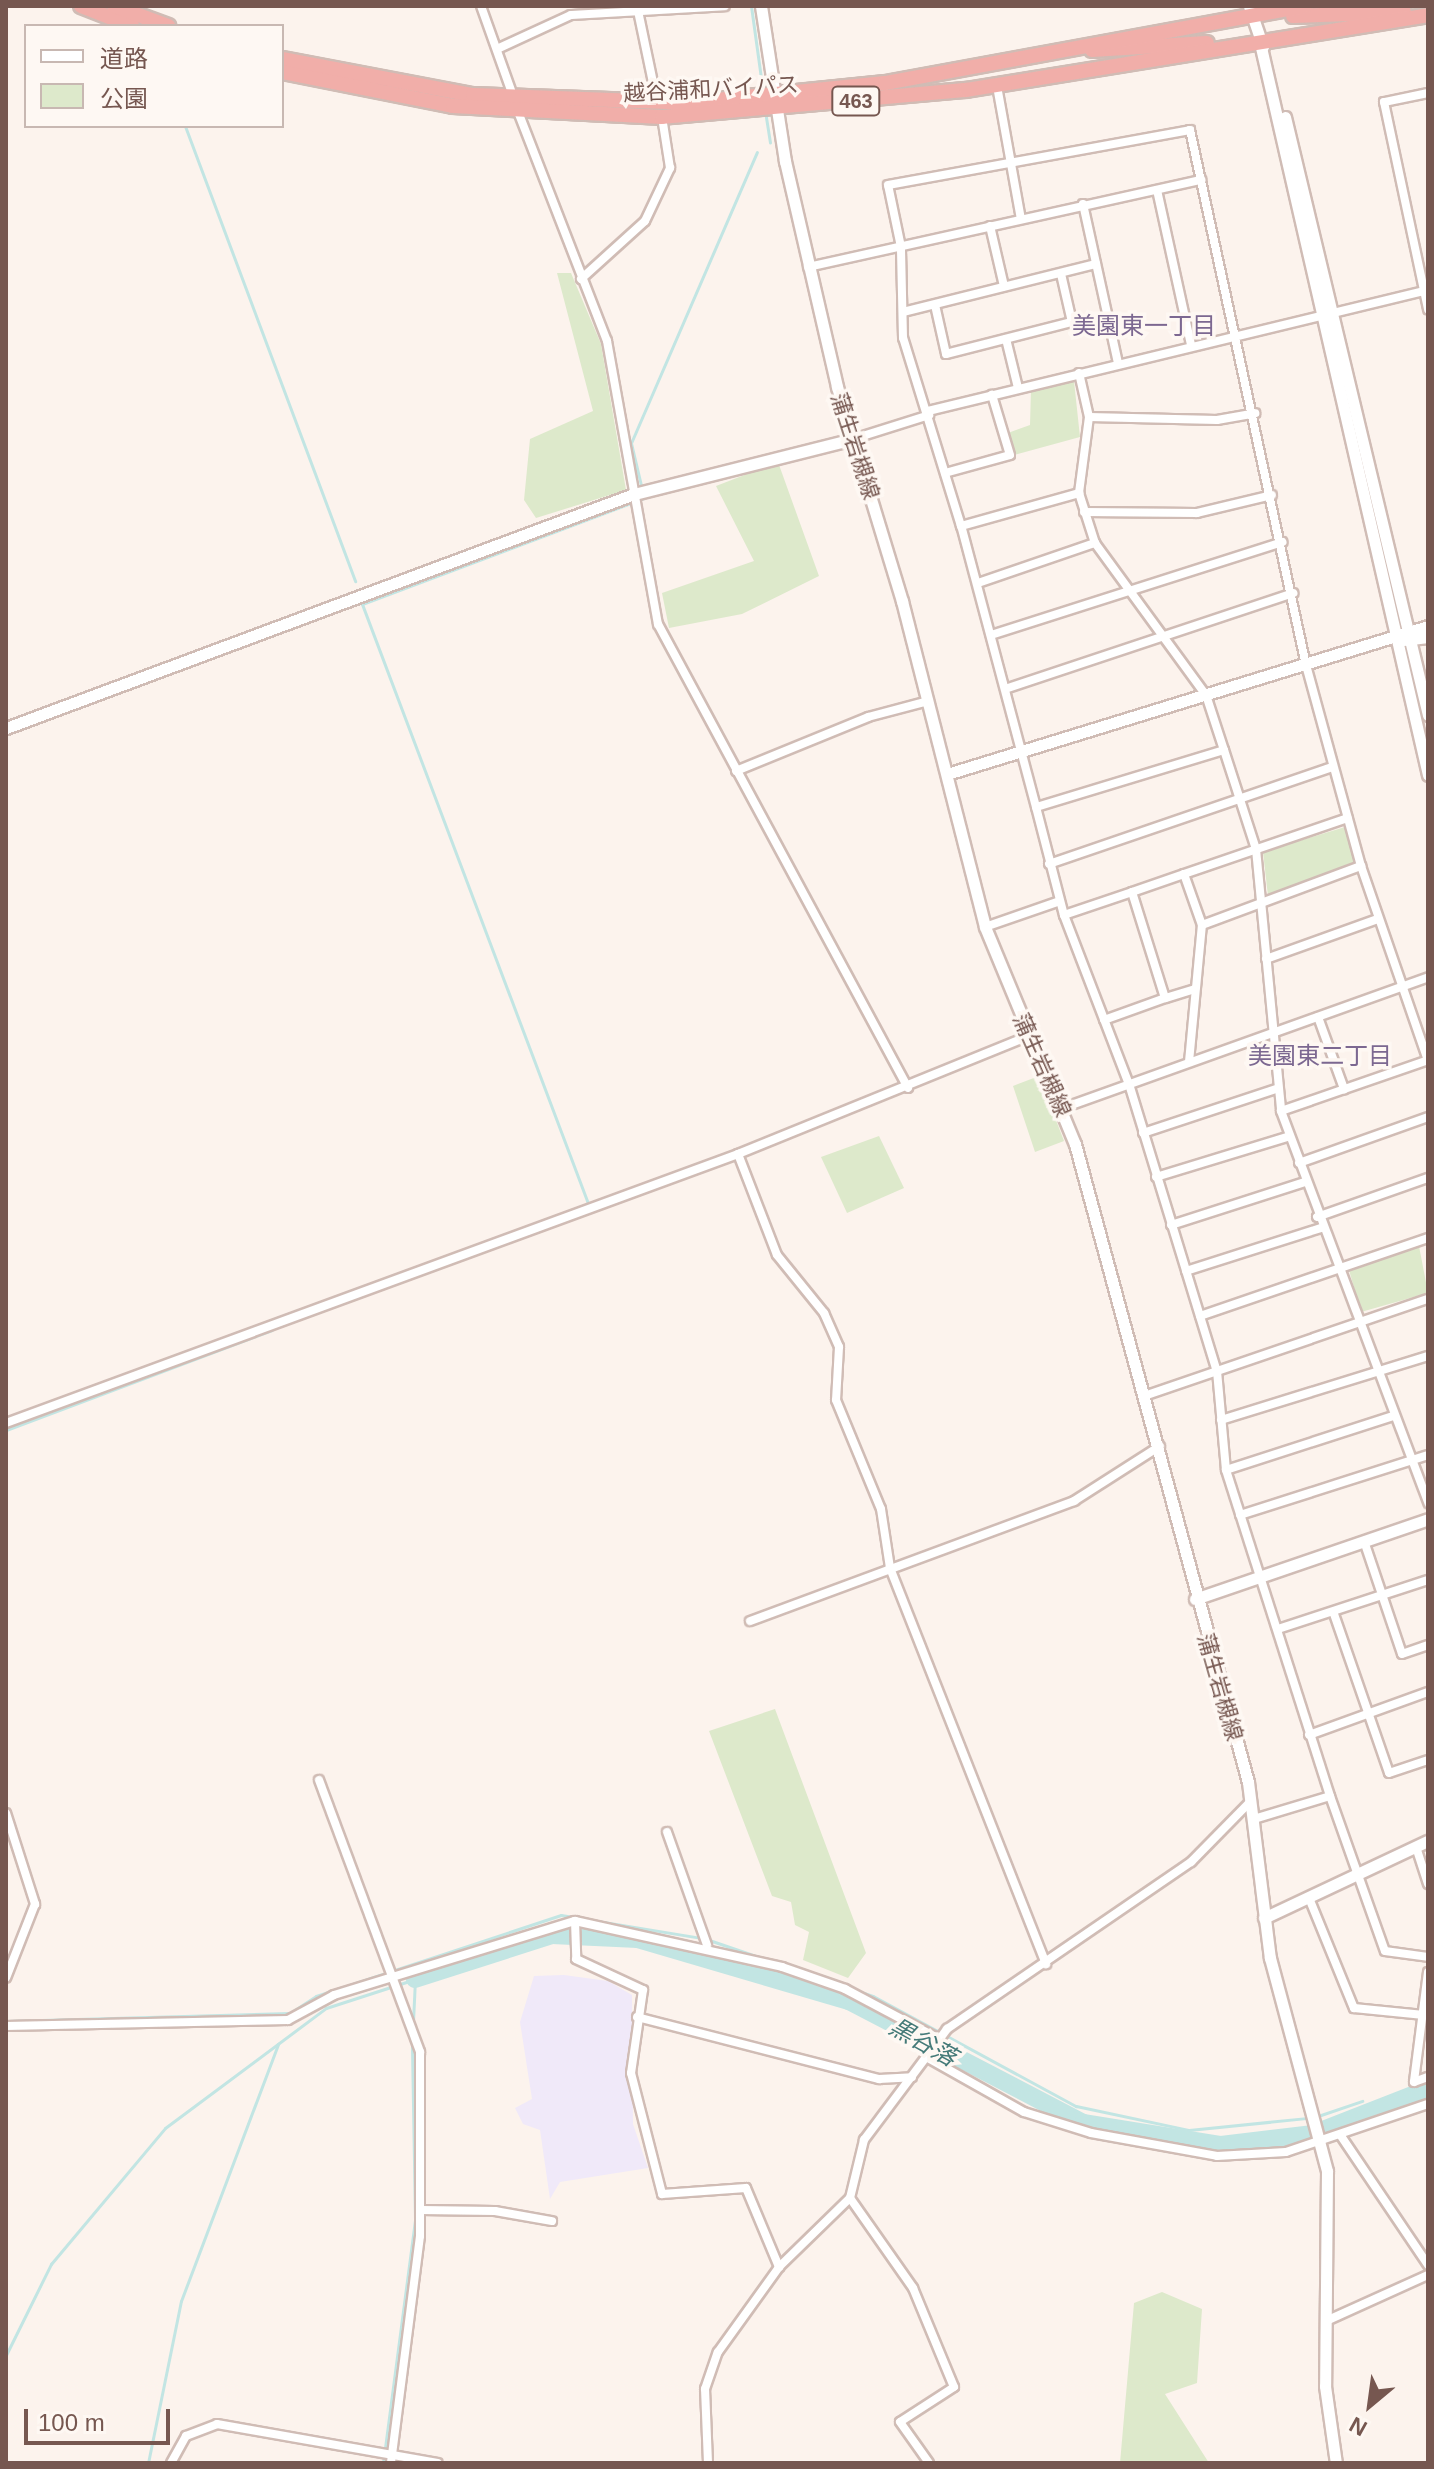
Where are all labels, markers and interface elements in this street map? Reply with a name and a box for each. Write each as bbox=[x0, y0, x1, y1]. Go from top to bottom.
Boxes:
legend bbox=[24, 24, 284, 128]
text: 道路 bbox=[100, 45, 148, 72]
street label: 越谷浦和バイパス bbox=[622, 71, 800, 107]
text: 公園 bbox=[100, 85, 148, 112]
road number: 463 bbox=[830, 85, 882, 117]
district label: 美園東一丁目 bbox=[1072, 312, 1216, 340]
street label: 蒲生岩槻線 bbox=[825, 390, 885, 502]
street label: 蒲生岩槻線 bbox=[1008, 1009, 1076, 1121]
district label: 美園東二丁目 bbox=[1248, 1042, 1392, 1070]
street label: 蒲生岩槻線 bbox=[1192, 1630, 1248, 1744]
water label: 黒谷落 bbox=[885, 2012, 961, 2072]
north arrow bbox=[1330, 2365, 1410, 2445]
scale bar bbox=[28, 2393, 174, 2443]
text: 100 m bbox=[38, 2409, 105, 2436]
text: N bbox=[1345, 2412, 1371, 2441]

